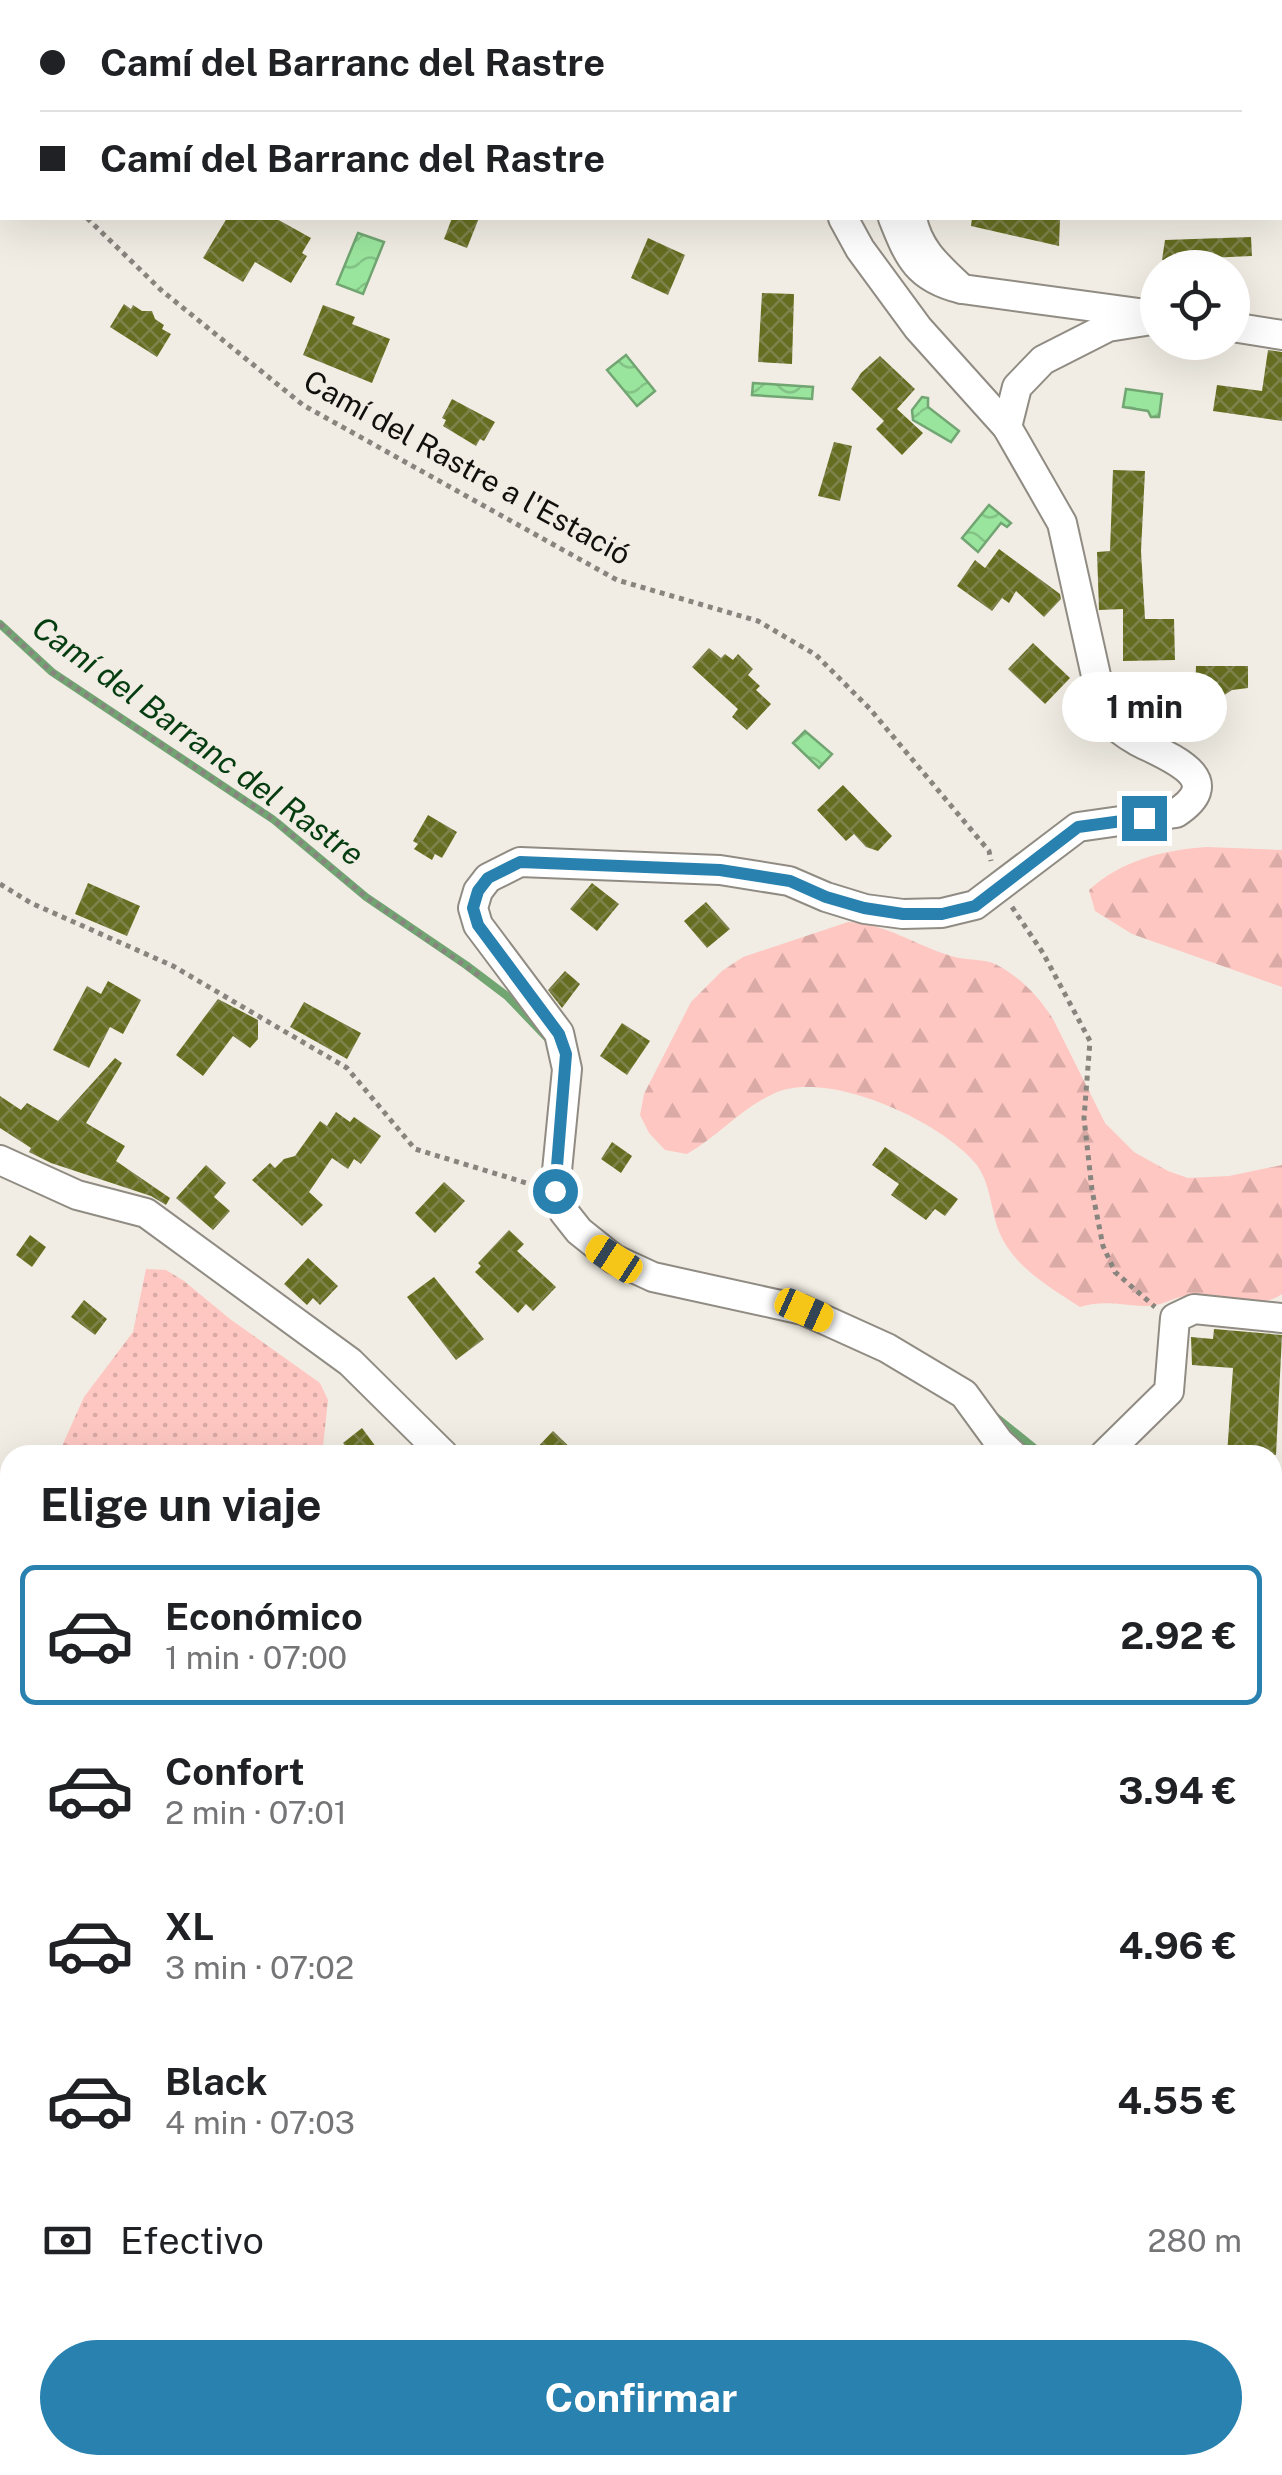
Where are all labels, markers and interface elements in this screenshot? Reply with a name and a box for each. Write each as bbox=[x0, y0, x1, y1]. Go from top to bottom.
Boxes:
text: Camí del Barranc del Rastre bbox=[100, 40, 605, 85]
text: Camí del Barranc del Rastre bbox=[100, 136, 605, 181]
map controls bbox=[1140, 250, 1250, 360]
button: locate bbox=[1140, 250, 1250, 360]
street label: Camí del Rastre a l'Estació bbox=[298, 362, 637, 572]
water label: Camí del Barranc del Rastre bbox=[26, 608, 371, 873]
callout: 1 min bbox=[1062, 673, 1226, 743]
text: 1 min bbox=[1106, 688, 1183, 725]
route end bbox=[1122, 796, 1167, 841]
route start bbox=[533, 1169, 578, 1214]
car bbox=[581, 1230, 647, 1288]
car bbox=[770, 1284, 838, 1336]
text: Elige un viaje bbox=[40, 1478, 322, 1531]
icon: car bbox=[45, 1590, 135, 1680]
text: Económico bbox=[165, 1594, 363, 1639]
text: 2.92 € bbox=[1120, 1613, 1237, 1658]
text: 1 min · 07:00 bbox=[165, 1639, 347, 1676]
icon: car bbox=[45, 1745, 135, 1835]
text: Confort bbox=[165, 1749, 305, 1794]
text: 3.94 € bbox=[1118, 1768, 1237, 1813]
text: 2 min · 07:01 bbox=[165, 1794, 347, 1831]
icon: car bbox=[45, 1900, 135, 1990]
text: XL bbox=[165, 1904, 214, 1949]
text: 4.96 € bbox=[1118, 1923, 1237, 1968]
text: 3 min · 07:02 bbox=[165, 1949, 354, 1986]
icon: car bbox=[45, 2055, 135, 2145]
text: Black bbox=[165, 2059, 268, 2104]
text: 4.55 € bbox=[1117, 2078, 1237, 2123]
text: 4 min · 07:03 bbox=[165, 2104, 355, 2141]
icon: cash bbox=[40, 2213, 95, 2268]
text: Efectivo bbox=[120, 2218, 264, 2263]
text: 280 m bbox=[1147, 2222, 1242, 2259]
button: Confirmar bbox=[40, 2340, 1242, 2455]

